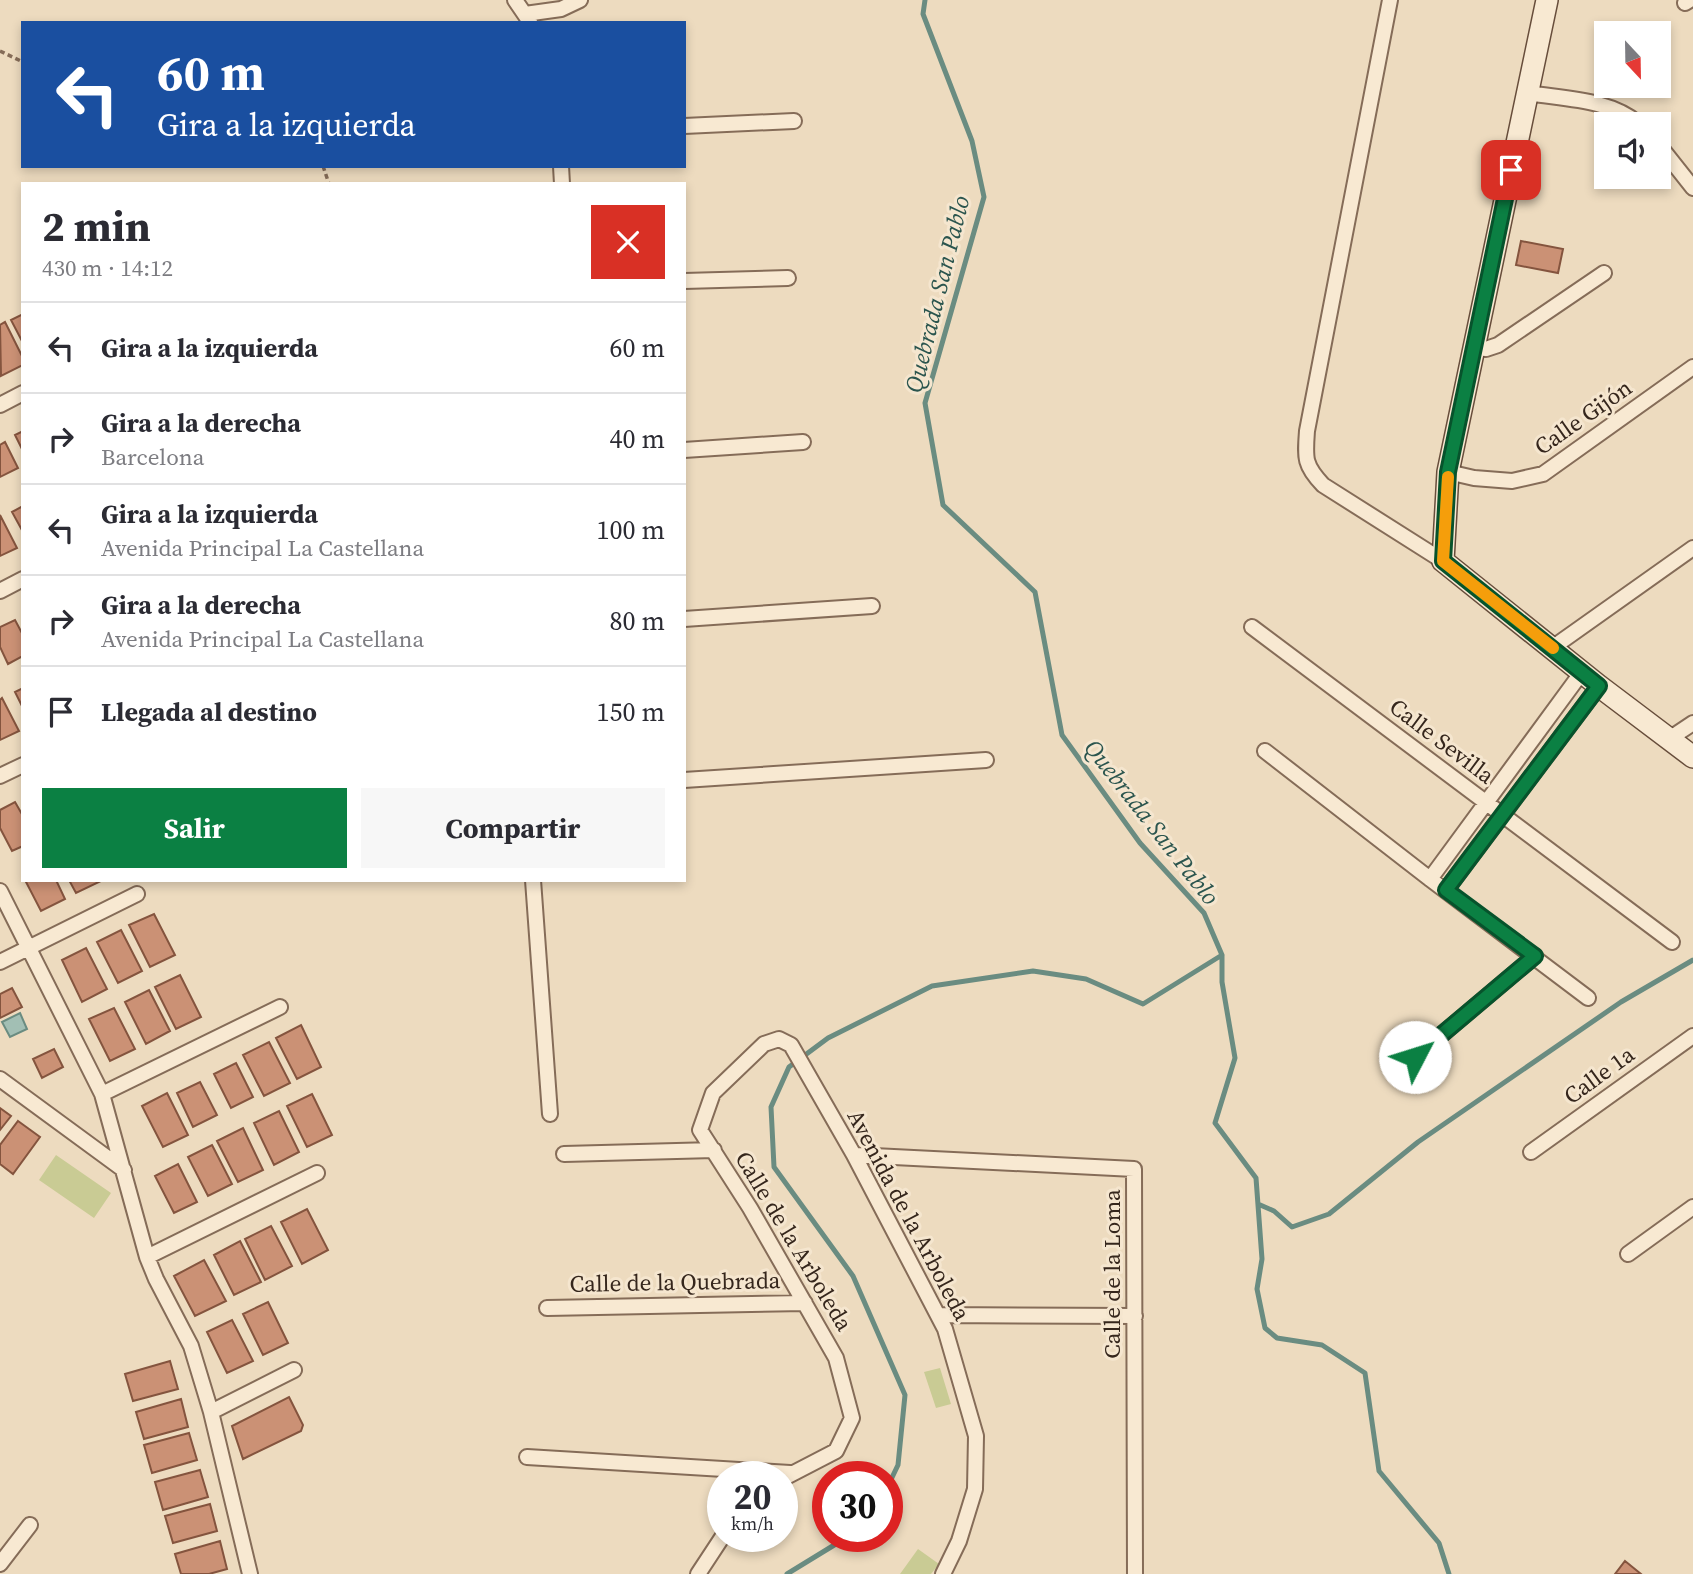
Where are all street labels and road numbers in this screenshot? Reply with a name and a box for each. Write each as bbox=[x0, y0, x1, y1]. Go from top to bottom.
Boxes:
street label: Calle Gijón bbox=[1528, 372, 1638, 462]
street label: Calle Sevilla bbox=[1383, 691, 1501, 791]
street label: Calle 1a bbox=[1557, 1038, 1641, 1112]
street label: Avenida de la Arboleda bbox=[840, 1104, 978, 1326]
street label: Calle de la Arboleda bbox=[728, 1145, 860, 1337]
street label: Calle de la Loma bbox=[1096, 1189, 1128, 1359]
street label: Calle de la Quebrada bbox=[569, 1264, 781, 1300]

